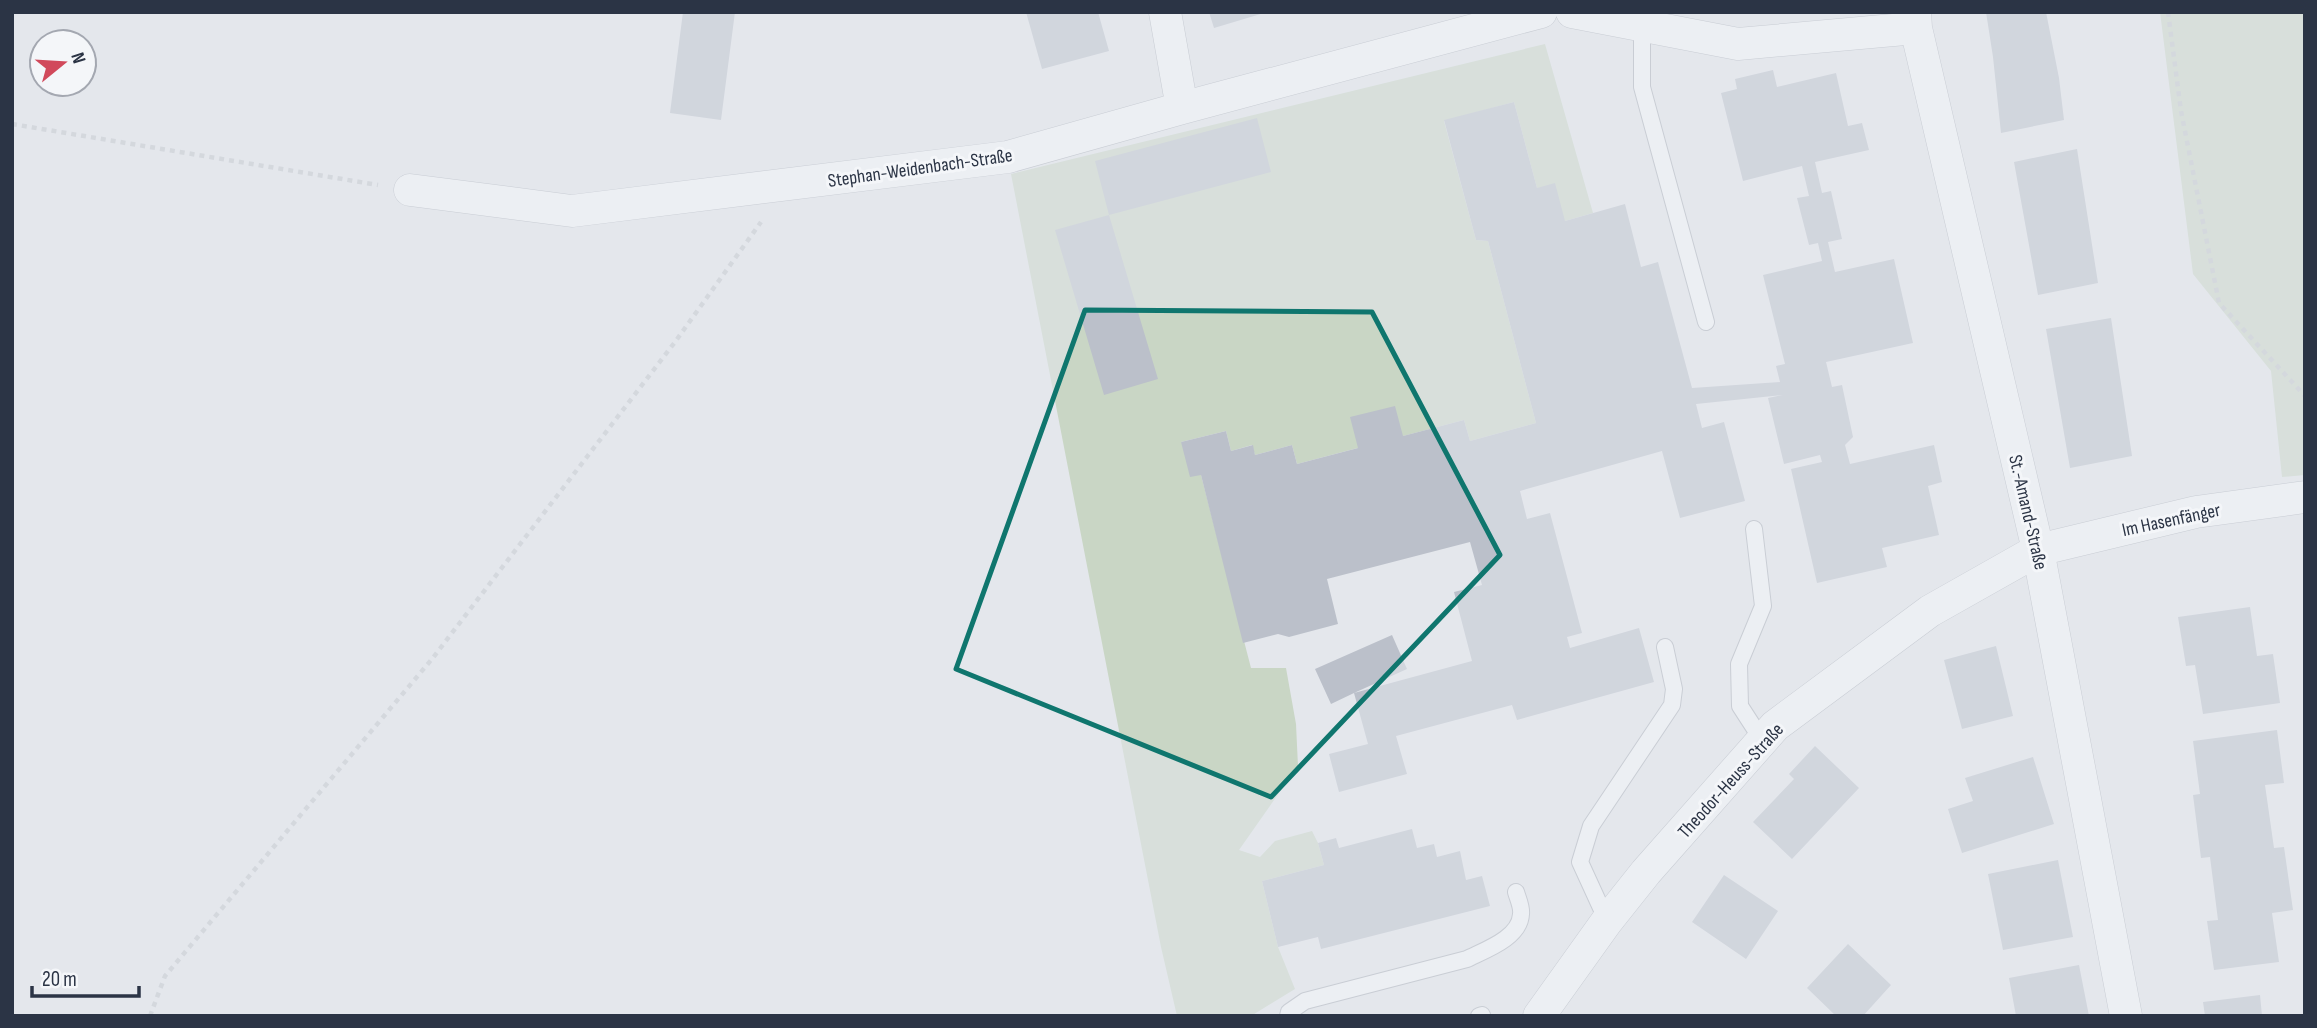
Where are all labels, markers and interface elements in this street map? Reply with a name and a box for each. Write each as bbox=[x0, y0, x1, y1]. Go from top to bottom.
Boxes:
north arrow bbox=[28, 28, 98, 98]
text: N bbox=[65, 50, 90, 67]
street label: Stephan-Weidenbach-Straße bbox=[826, 144, 1014, 193]
street label: St.-Amand-Straße bbox=[2003, 453, 2052, 572]
street label: Im Hasenfänger bbox=[2120, 499, 2223, 542]
street label: Theodor-Heuss-Straße bbox=[1673, 719, 1789, 843]
scale bar bbox=[32, 954, 138, 998]
text: 20 m bbox=[42, 967, 77, 992]

